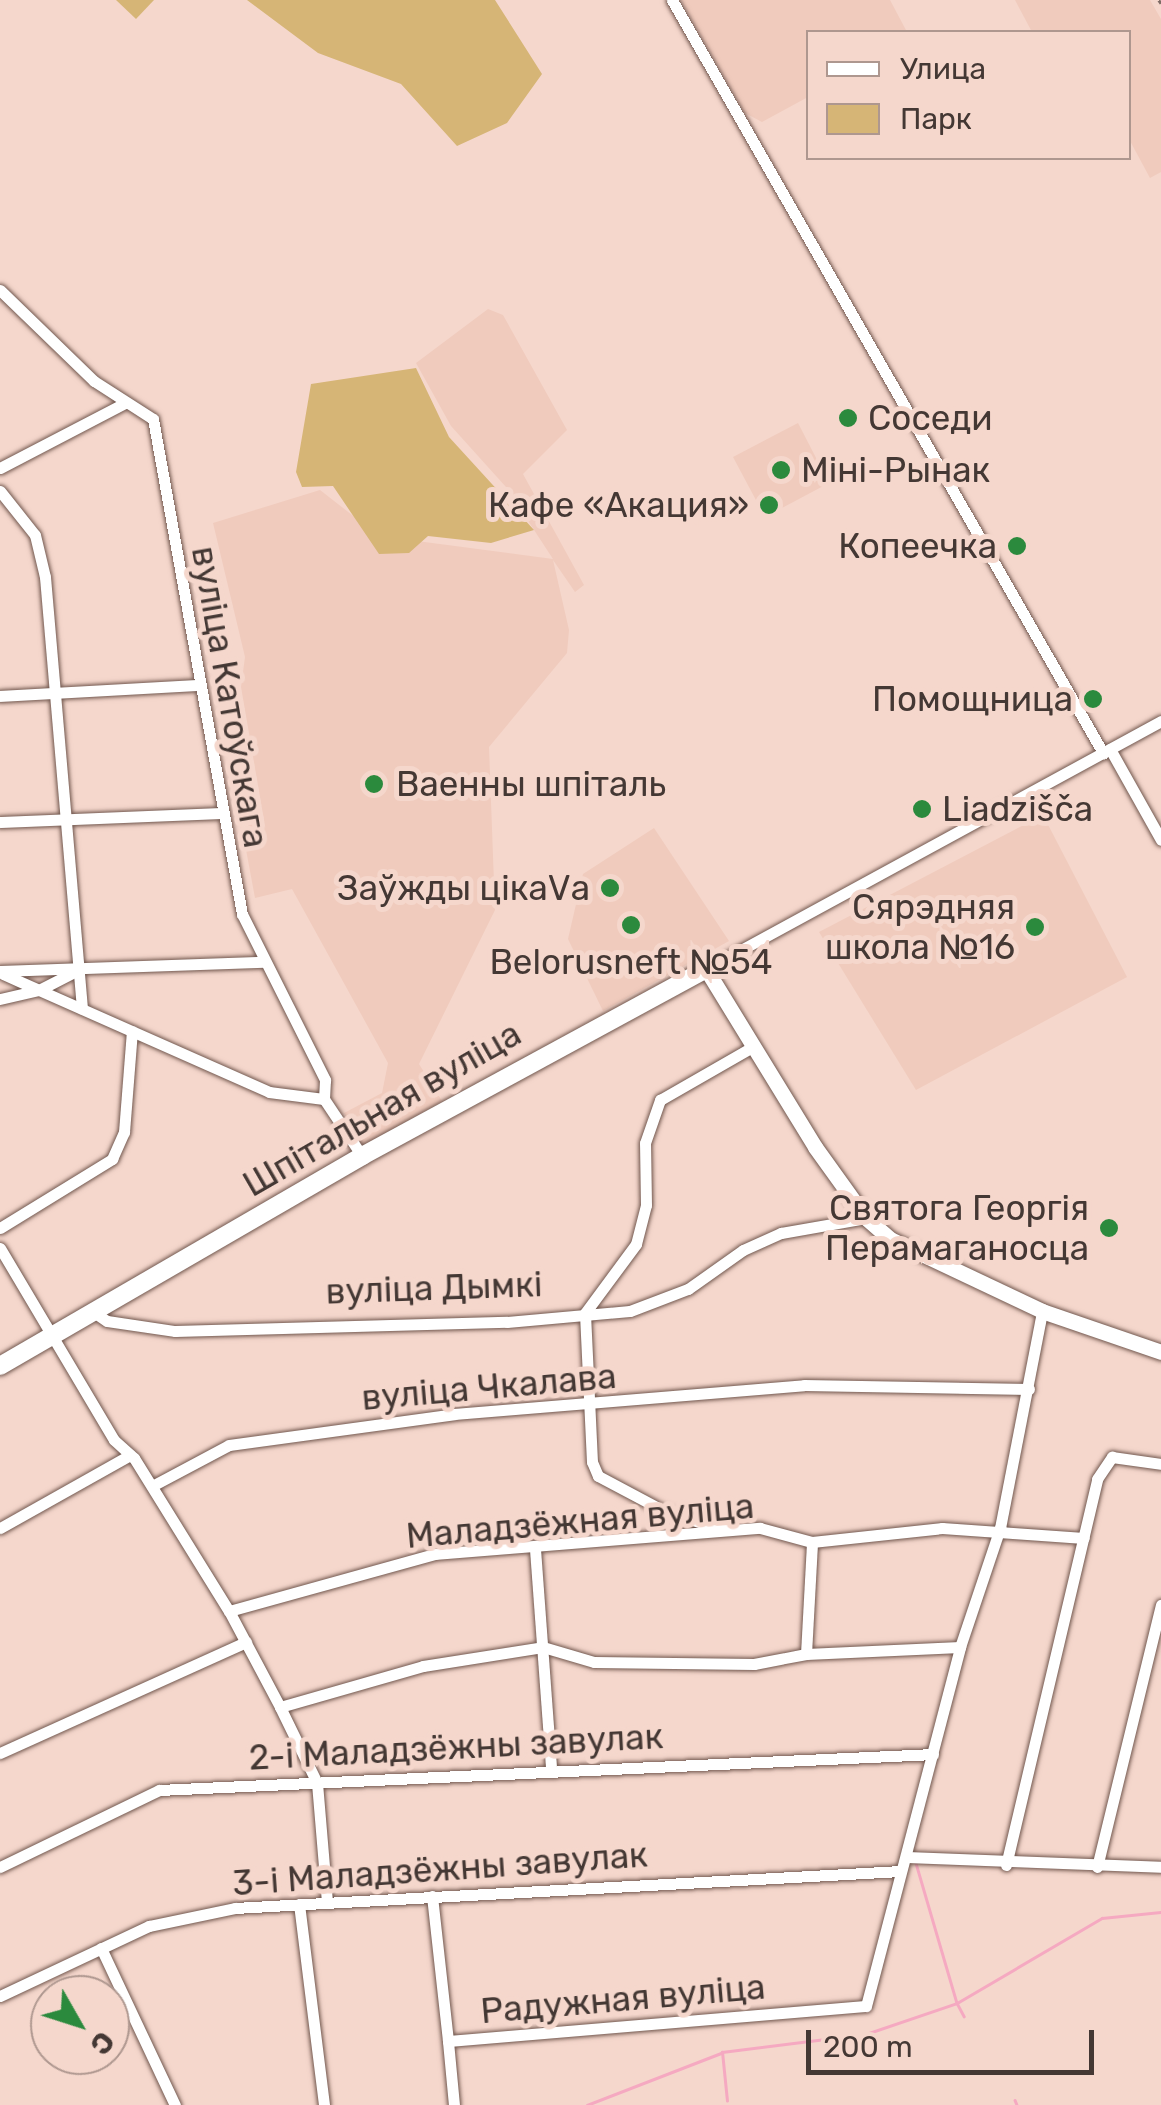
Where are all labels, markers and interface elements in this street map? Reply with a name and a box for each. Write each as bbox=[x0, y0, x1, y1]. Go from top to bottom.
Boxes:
legend bbox=[806, 30, 1131, 160]
text: Улица bbox=[900, 51, 986, 87]
text: Парк bbox=[900, 101, 972, 137]
place label: Соседи bbox=[868, 397, 993, 439]
marker: Соседи bbox=[837, 407, 859, 429]
place label: Міні-Рынак bbox=[801, 449, 990, 491]
marker: Міні-Рынак bbox=[770, 459, 792, 481]
place label: Кафе «Акация» bbox=[488, 484, 749, 526]
marker: Кафе «Акация» bbox=[758, 494, 780, 516]
place label: Копеечка bbox=[838, 525, 997, 567]
marker: Копеечка bbox=[1006, 535, 1028, 557]
street label: вуліца Катоўскага bbox=[183, 543, 277, 851]
place label: Помощница bbox=[872, 678, 1073, 720]
marker: Помощница bbox=[1082, 688, 1104, 710]
place label: Ваенны шпіталь bbox=[396, 763, 666, 805]
marker: Ваенны шпіталь bbox=[361, 771, 387, 797]
place label: Liadzišča bbox=[942, 788, 1093, 830]
marker: Liadzišča bbox=[911, 798, 933, 820]
place label: Заўжды цікаVа bbox=[337, 867, 590, 909]
marker: Заўжды цікаVа bbox=[599, 877, 621, 899]
place label: Сярэдняя школа №16 bbox=[825, 886, 1015, 968]
marker: Belorusneft №54 bbox=[620, 914, 642, 936]
marker: Сярэдняя школа №16 bbox=[1024, 916, 1046, 938]
place label: Belorusneft №54 bbox=[489, 941, 773, 983]
street label: Шпітальная вуліца bbox=[236, 1012, 528, 1206]
place label: Святога Георгія Перамаганосца bbox=[825, 1187, 1089, 1269]
marker: Святога Георгія Перамаганосца bbox=[1098, 1217, 1120, 1239]
street label: вуліца Дымкі bbox=[325, 1263, 543, 1313]
street label: вуліца Чкалава bbox=[360, 1355, 618, 1419]
street label: Маладзёжная вуліца bbox=[404, 1485, 756, 1557]
street label: 2-і Маладзёжны завулак bbox=[248, 1715, 664, 1779]
street label: 3-і Маладзёжны завулак bbox=[231, 1834, 649, 1904]
street label: Радужная вуліца bbox=[479, 1966, 767, 2032]
north arrow bbox=[30, 1975, 130, 2075]
scale bar bbox=[811, 2010, 1098, 2072]
text: С bbox=[83, 2025, 121, 2061]
text: 200 m bbox=[823, 2029, 913, 2065]

